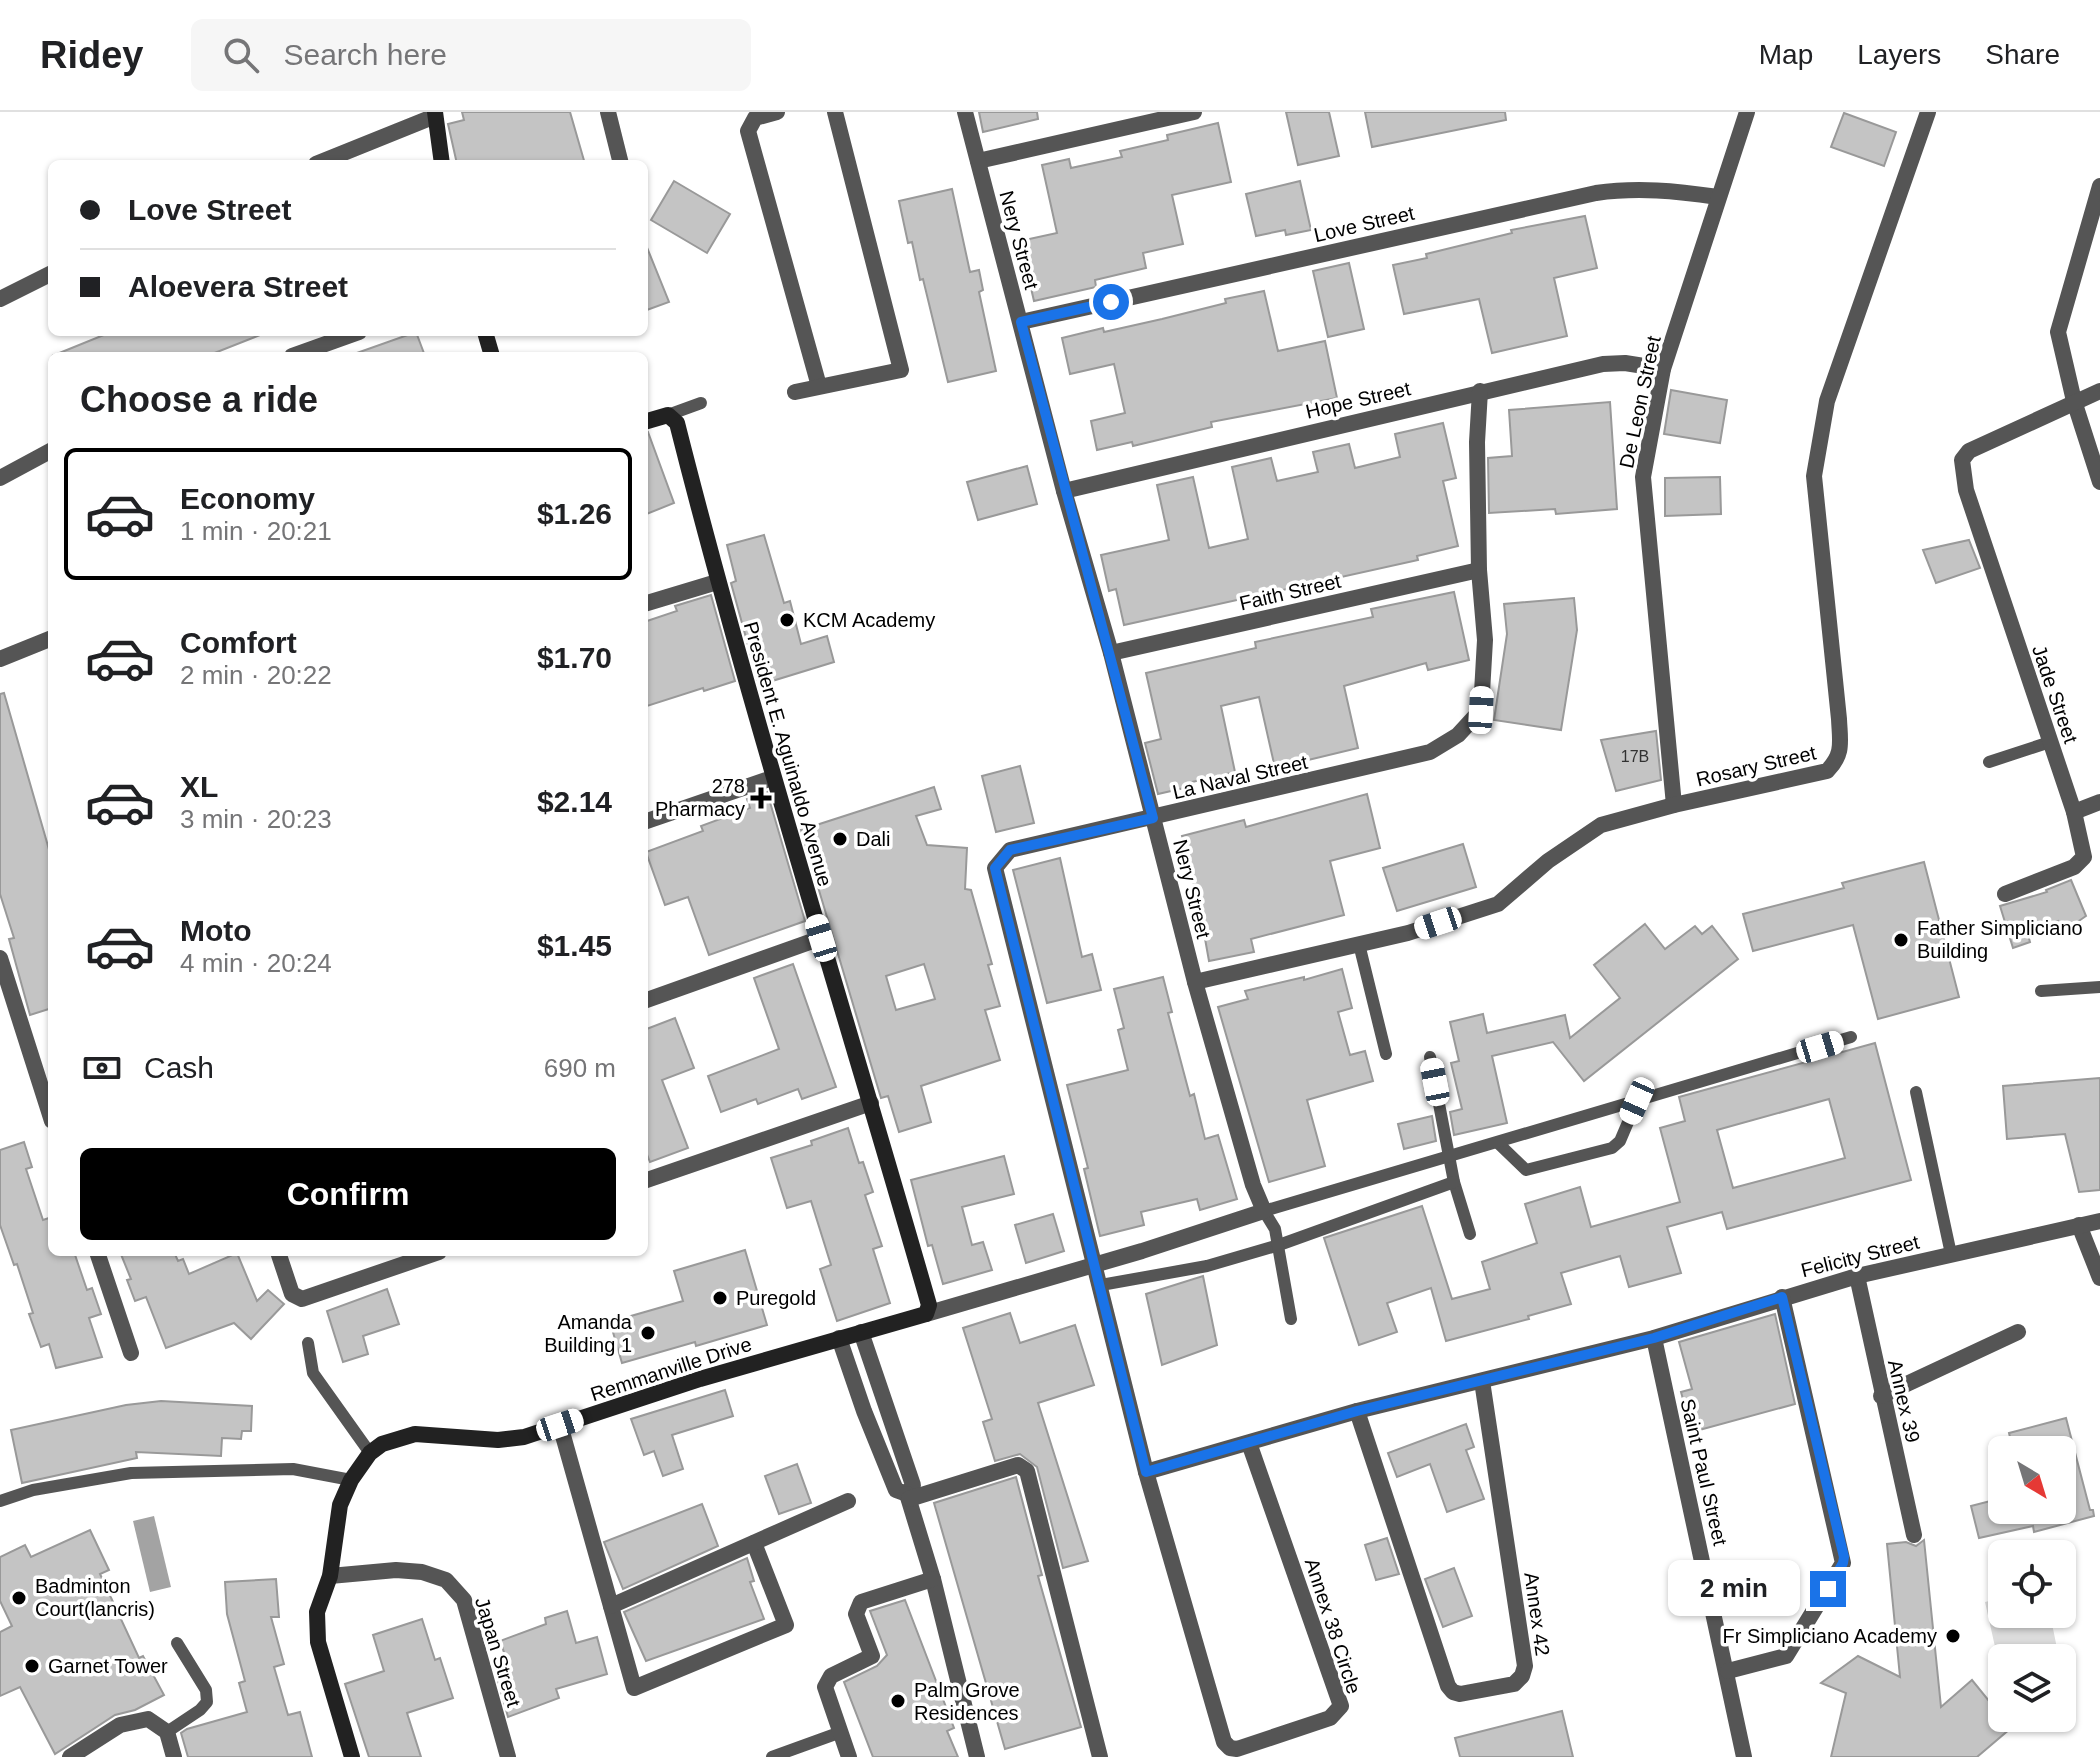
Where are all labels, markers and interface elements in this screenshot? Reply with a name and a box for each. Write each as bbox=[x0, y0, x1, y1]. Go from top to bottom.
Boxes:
search box bbox=[191, 19, 751, 91]
icon: search bbox=[219, 33, 263, 77]
text: Ridey bbox=[40, 34, 143, 76]
text: Search here bbox=[283, 38, 447, 71]
text: Map bbox=[1759, 39, 1813, 70]
text: Layers bbox=[1857, 39, 1941, 70]
text: Share bbox=[1985, 39, 2060, 70]
street label: Nery Street bbox=[995, 188, 1043, 292]
text: Love Street bbox=[128, 193, 291, 226]
street label: Love Street bbox=[1312, 202, 1417, 246]
text: Aloevera Street bbox=[128, 270, 348, 303]
route start bbox=[1093, 284, 1129, 320]
street label: De Leon Street bbox=[1615, 333, 1665, 470]
street label: Hope Street bbox=[1304, 377, 1413, 423]
text: Choose a ride bbox=[80, 379, 318, 420]
icon: car bbox=[84, 478, 156, 550]
text: Economy bbox=[180, 482, 315, 515]
text: $1.26 bbox=[537, 497, 612, 530]
text: 1 min · 20:21 bbox=[180, 516, 332, 546]
street label: Faith Street bbox=[1237, 570, 1343, 614]
place label: KCM Academy bbox=[803, 609, 935, 631]
marker: KCM Academy bbox=[778, 611, 796, 629]
street label: President E. Aguinaldo Avenue bbox=[740, 619, 836, 889]
icon: car bbox=[84, 622, 156, 694]
text: Comfort bbox=[180, 626, 297, 659]
text: $1.70 bbox=[537, 641, 612, 674]
street label: Jade Street bbox=[2028, 642, 2082, 746]
text: 2 min · 20:22 bbox=[180, 660, 332, 690]
car bbox=[1468, 685, 1494, 735]
street label: Rosary Street bbox=[1694, 741, 1818, 790]
house number: 17B bbox=[1621, 748, 1649, 765]
street label: La Naval Street bbox=[1170, 751, 1310, 803]
icon: car bbox=[84, 766, 156, 838]
text: XL bbox=[180, 770, 218, 803]
place label: 278 Pharmacy bbox=[655, 775, 745, 820]
text: $2.14 bbox=[537, 785, 612, 818]
marker: 278 Pharmacy bbox=[752, 789, 770, 807]
text: 3 min · 20:23 bbox=[180, 804, 332, 834]
place label: Dali bbox=[856, 828, 890, 850]
marker: Dali bbox=[831, 830, 849, 848]
street label: Nery Street bbox=[1169, 837, 1215, 941]
car bbox=[1411, 904, 1465, 942]
icon: car bbox=[84, 910, 156, 982]
car bbox=[803, 912, 839, 964]
text: Moto bbox=[180, 914, 252, 947]
place label: Father Simpliciano Building bbox=[1917, 917, 2083, 962]
text: $1.45 bbox=[537, 929, 612, 962]
marker: Father Simpliciano Building bbox=[1892, 931, 1910, 949]
text: 4 min · 20:24 bbox=[180, 948, 332, 978]
car bbox=[1794, 1029, 1846, 1065]
icon: cash bbox=[80, 1046, 124, 1090]
text: Cash bbox=[144, 1051, 214, 1084]
text: 690 m bbox=[544, 1053, 616, 1083]
car bbox=[1419, 1056, 1451, 1108]
car bbox=[1616, 1074, 1658, 1128]
button: Confirm bbox=[80, 1148, 616, 1240]
street label: Felicity Street bbox=[1799, 1231, 1922, 1281]
place label: Puregold bbox=[736, 1287, 816, 1309]
marker: Puregold bbox=[711, 1289, 729, 1307]
place label: Amanda Building 1 bbox=[544, 1311, 633, 1356]
marker: Amanda Building 1 bbox=[639, 1324, 657, 1342]
street label: Remmanville Drive bbox=[588, 1333, 754, 1405]
street label: Annex 39 bbox=[1884, 1357, 1924, 1445]
street label: Saint Paul Street bbox=[1676, 1396, 1732, 1548]
car bbox=[533, 1406, 587, 1444]
north arrow bbox=[1988, 1436, 2076, 1524]
map controls bbox=[1988, 1436, 2076, 1732]
button: locate bbox=[1988, 1540, 2076, 1628]
street label: Annex 38 Circle bbox=[1301, 1555, 1365, 1697]
callout: 2 min bbox=[1668, 1561, 1800, 1617]
street label: Annex 42 bbox=[1520, 1571, 1554, 1657]
route end bbox=[1810, 1571, 1846, 1607]
text: 2 min bbox=[1700, 1573, 1768, 1603]
place label: Badminton Court(lancris) bbox=[35, 1575, 155, 1620]
marker: Badminton Court(lancris) bbox=[10, 1589, 28, 1607]
street label: Japan Street bbox=[471, 1595, 525, 1710]
place label: Fr Simpliciano Academy bbox=[1722, 1625, 1937, 1647]
marker: Fr Simpliciano Academy bbox=[1944, 1627, 1962, 1645]
button: layers bbox=[1988, 1644, 2076, 1732]
place label: Garnet Tower bbox=[48, 1655, 168, 1677]
marker: Garnet Tower bbox=[23, 1657, 41, 1675]
place label: Palm Grove Residences bbox=[914, 1679, 1020, 1724]
marker: Palm Grove Residences bbox=[889, 1692, 907, 1710]

